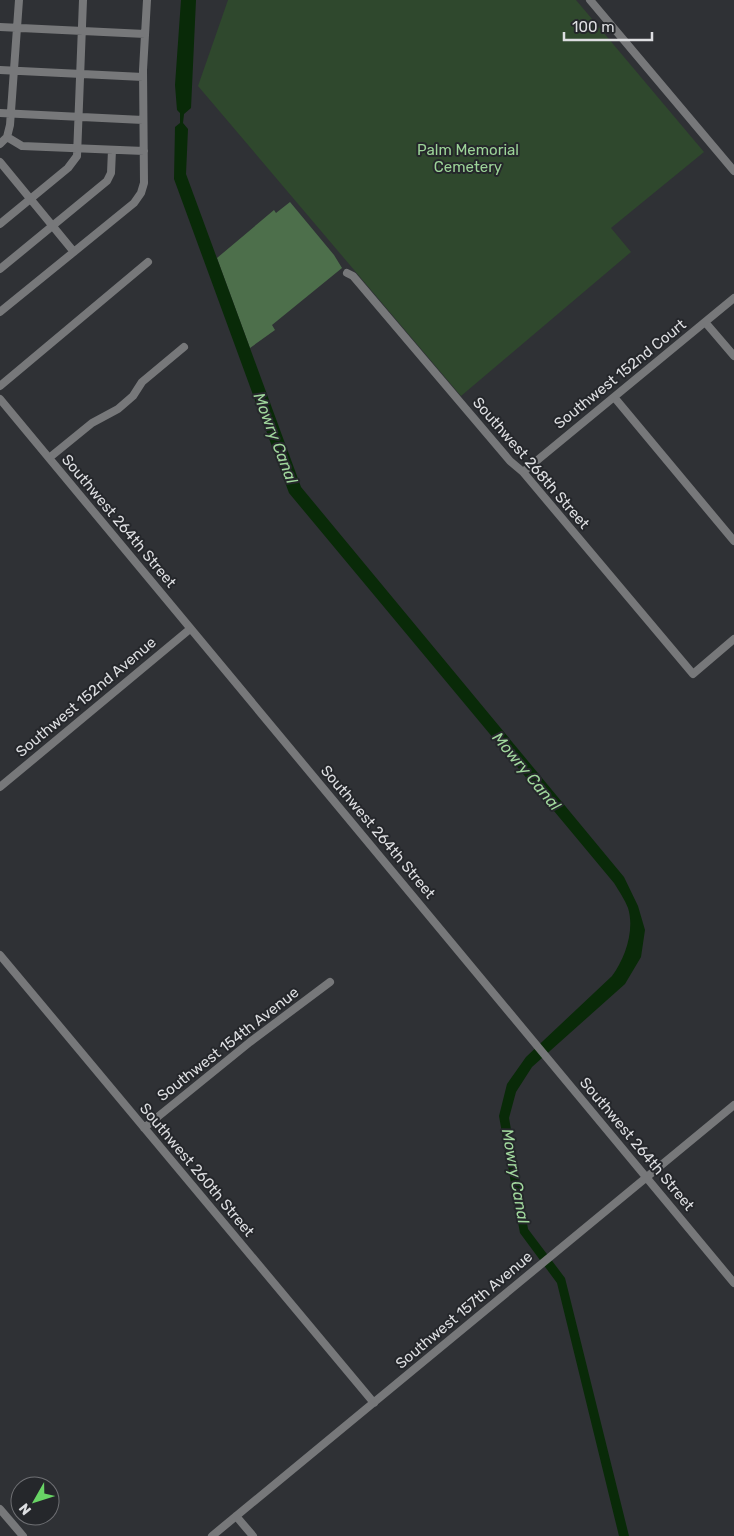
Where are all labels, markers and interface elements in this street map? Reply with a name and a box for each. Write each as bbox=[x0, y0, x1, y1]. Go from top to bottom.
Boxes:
scale bar bbox=[564, 10, 652, 42]
text: 100 m bbox=[572, 18, 614, 36]
park label: Palm Memorial Cemetery bbox=[417, 141, 519, 176]
street label: Southwest 152nd Court bbox=[550, 315, 690, 433]
water label: Mowry Canal bbox=[249, 390, 302, 487]
street label: Southwest 268th Street bbox=[469, 393, 593, 533]
street label: Southwest 264th Street bbox=[58, 451, 180, 591]
street label: Southwest 152nd Avenue bbox=[12, 633, 160, 761]
water label: Mowry Canal bbox=[488, 728, 565, 815]
street label: Southwest 264th Street bbox=[317, 762, 439, 902]
street label: Southwest 154th Avenue bbox=[154, 983, 302, 1105]
street label: Southwest 264th Street bbox=[576, 1074, 698, 1214]
street label: Southwest 260th Street bbox=[136, 1100, 258, 1240]
water label: Mowry Canal bbox=[498, 1127, 533, 1226]
street label: Southwest 157th Avenue bbox=[392, 1247, 536, 1373]
north arrow bbox=[10, 1476, 60, 1526]
text: N bbox=[16, 1500, 35, 1518]

